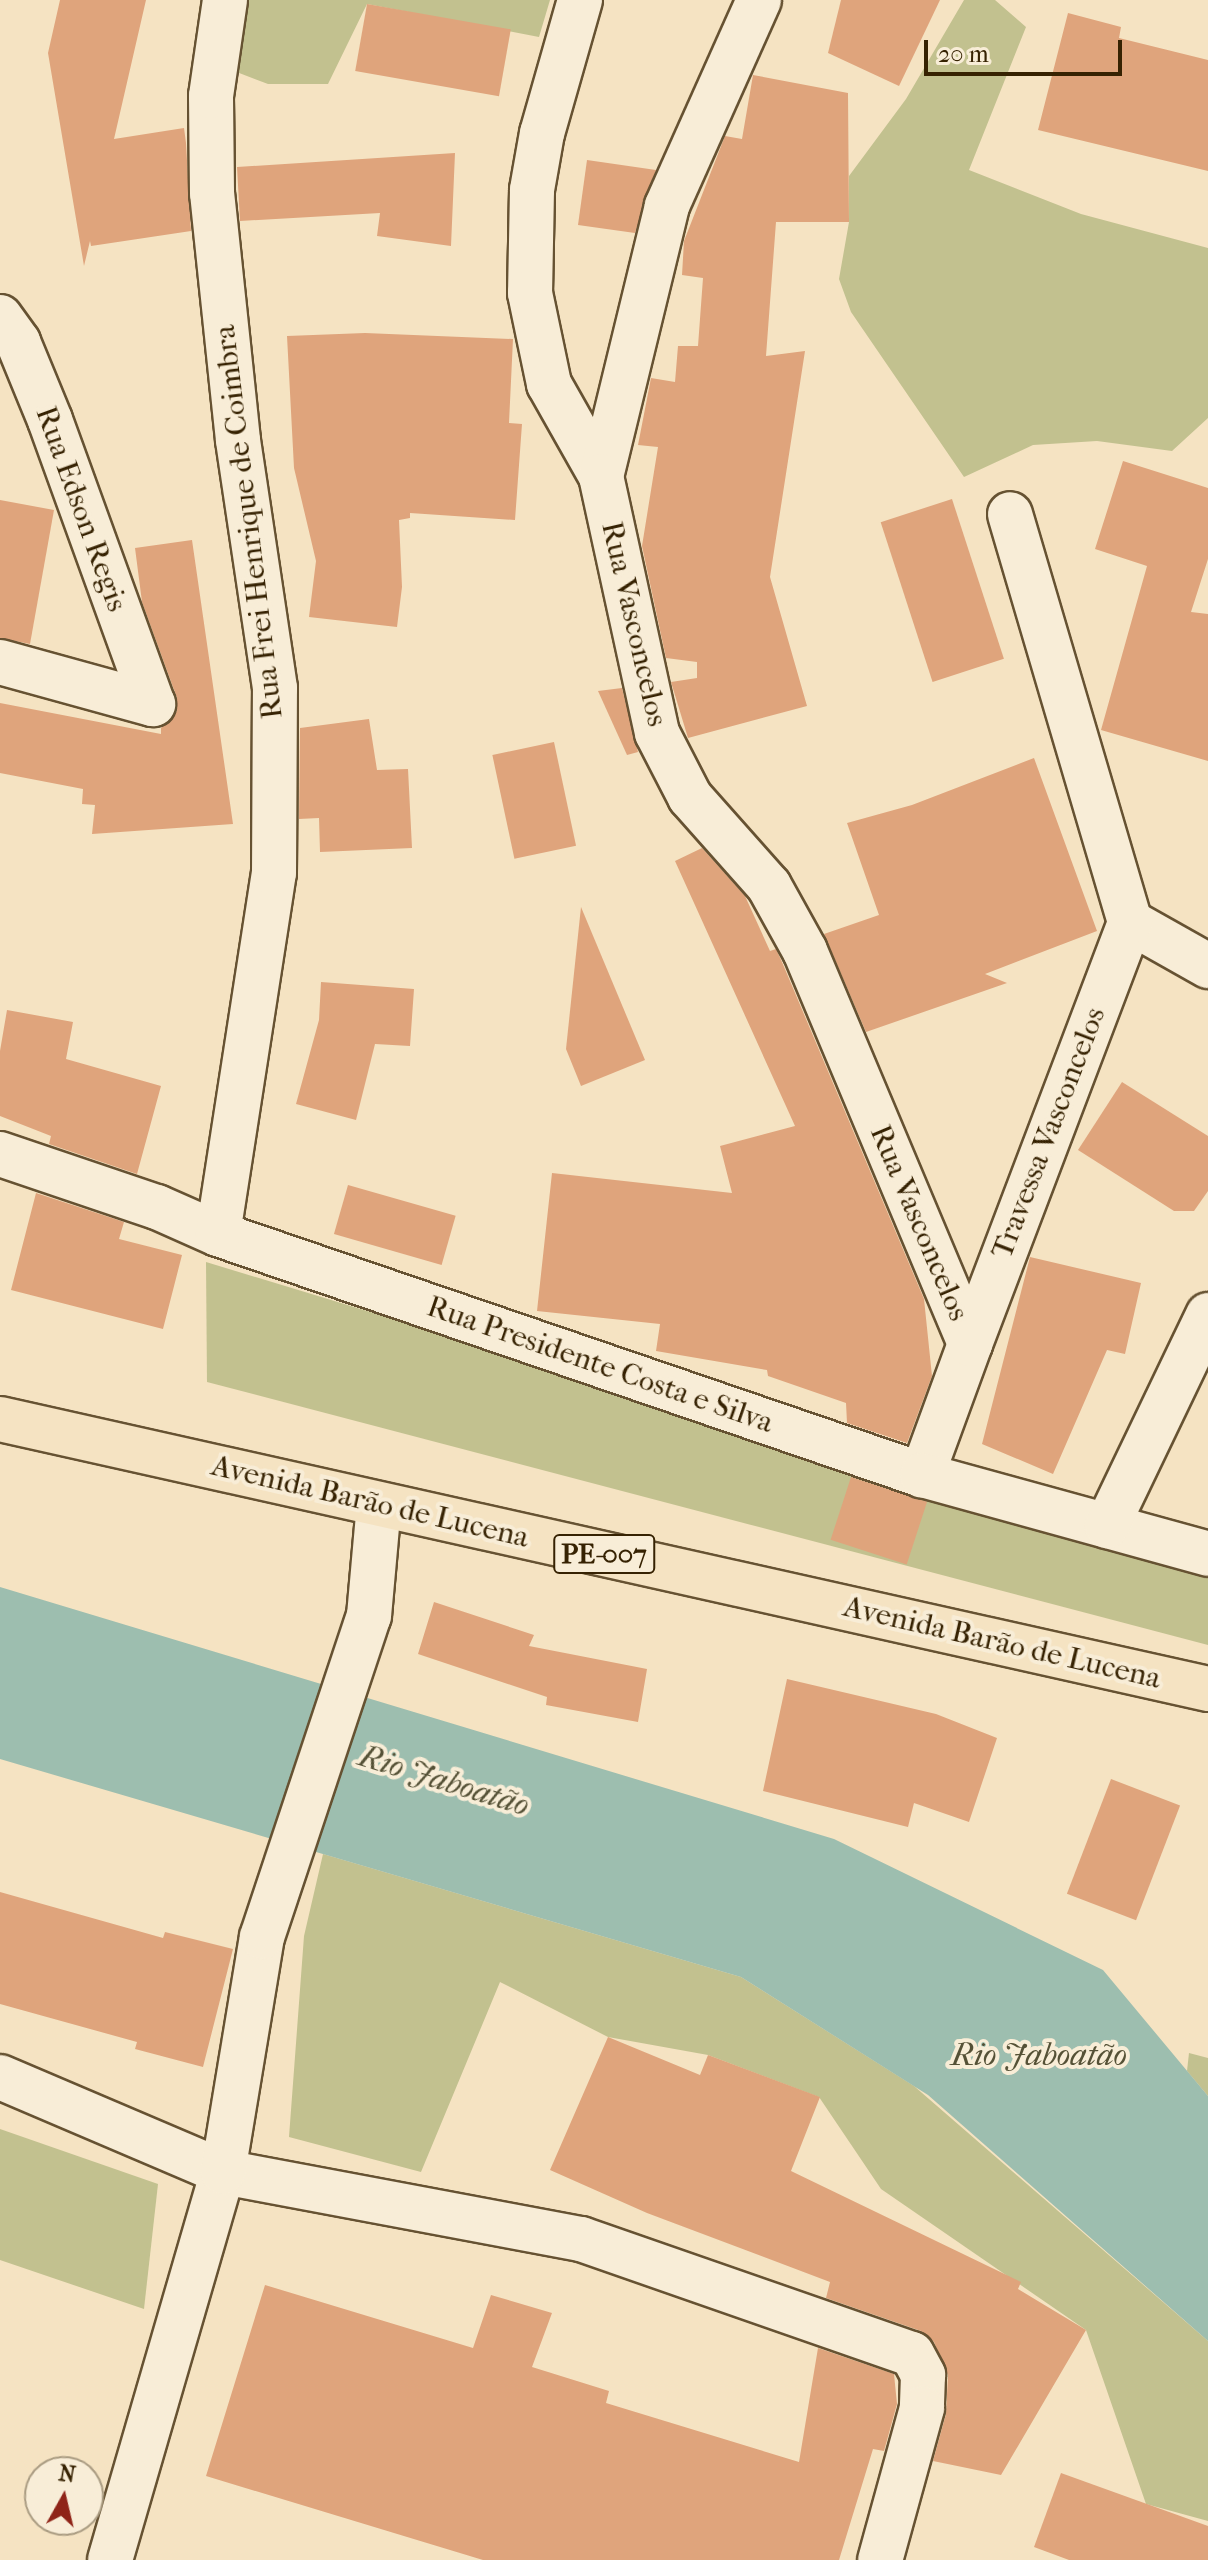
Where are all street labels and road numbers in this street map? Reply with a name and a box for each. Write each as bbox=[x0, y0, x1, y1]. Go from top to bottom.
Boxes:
street label: Rua Frei Henrique de Coimbra bbox=[207, 323, 291, 721]
street label: Rua Edson Regis bbox=[27, 402, 135, 616]
street label: Rua Vasconcelos bbox=[593, 518, 675, 730]
street label: Travessa Vasconcelos bbox=[984, 1002, 1114, 1264]
street label: Rua Vasconcelos bbox=[862, 1120, 976, 1326]
street label: Rua Presidente Costa e Silva bbox=[422, 1289, 778, 1441]
street label: Avenida Barão de Lucena bbox=[208, 1448, 532, 1556]
road number: PE-007 bbox=[552, 1530, 656, 1578]
street label: Avenida Barão de Lucena bbox=[840, 1589, 1164, 1697]

